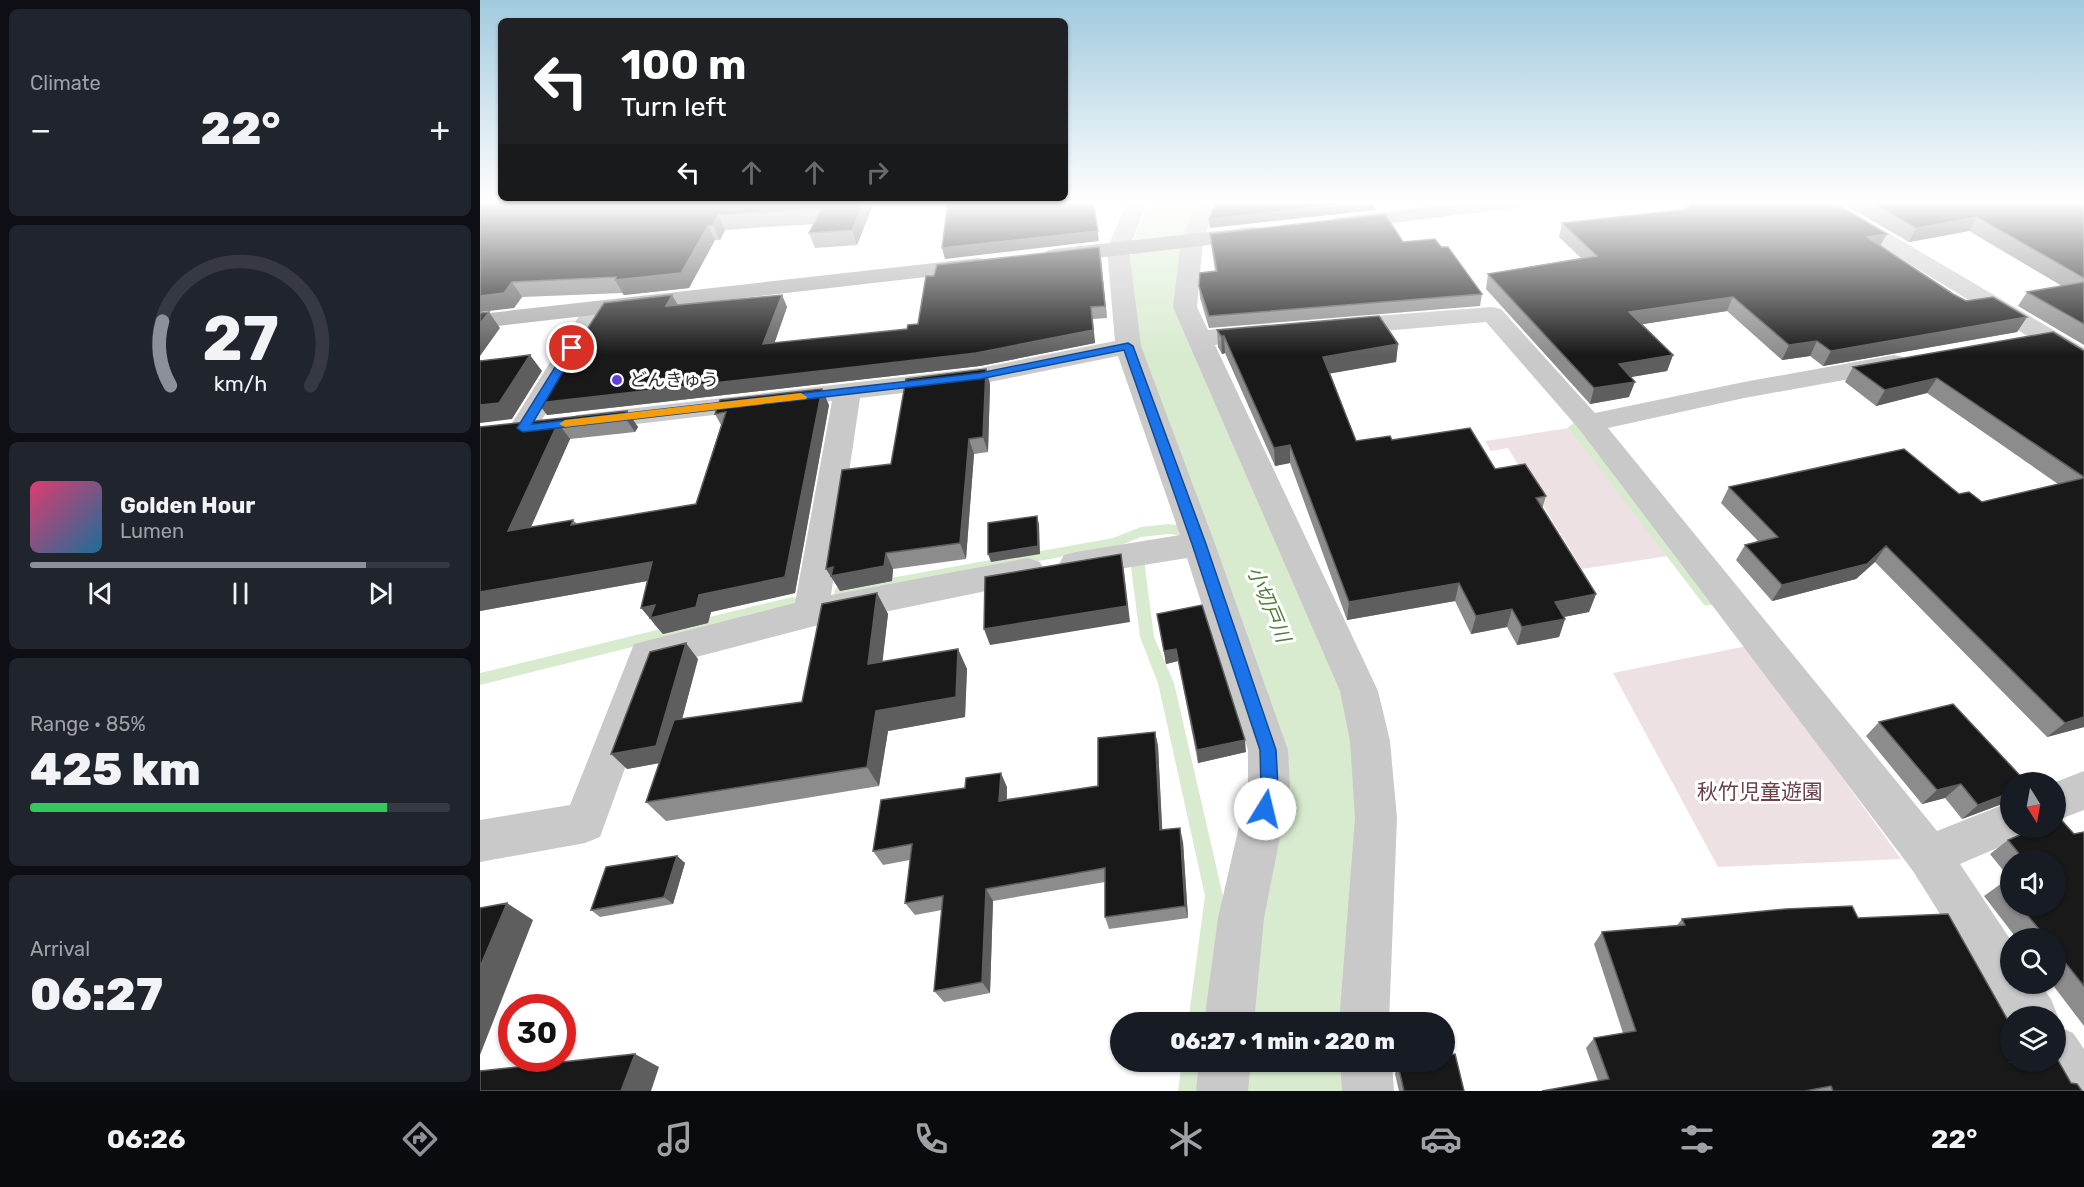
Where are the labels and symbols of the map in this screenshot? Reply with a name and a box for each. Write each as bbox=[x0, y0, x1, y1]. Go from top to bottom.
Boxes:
pin bbox=[546, 322, 597, 373]
place label: どんきゅう bbox=[629, 369, 719, 391]
marker: どんきゅう bbox=[610, 373, 624, 387]
water label: 小切戸川 bbox=[1242, 562, 1296, 647]
north arrow bbox=[2000, 772, 2066, 838]
position arrow bbox=[1233, 777, 1297, 841]
park label: 秋竹児童遊園 bbox=[1697, 779, 1823, 804]
speed limit sign: 30 bbox=[498, 994, 576, 1072]

